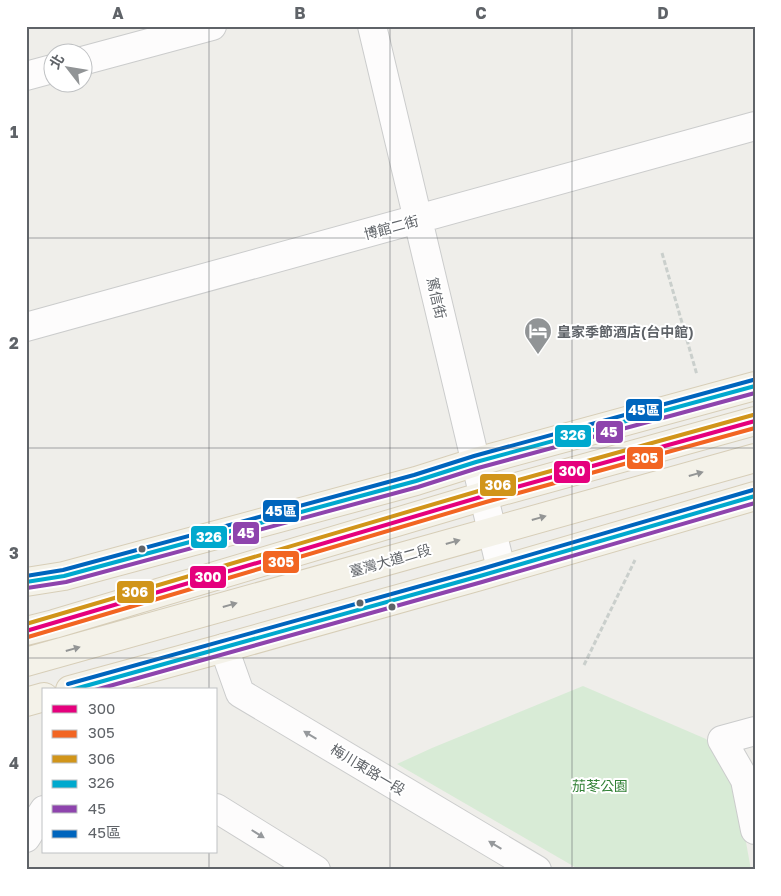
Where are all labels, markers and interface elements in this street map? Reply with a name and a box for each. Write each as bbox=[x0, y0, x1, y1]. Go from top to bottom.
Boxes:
text: A bbox=[112, 3, 124, 23]
text: B bbox=[294, 3, 306, 23]
text: C bbox=[475, 3, 487, 23]
text: D bbox=[657, 3, 669, 23]
north arrow bbox=[42, 42, 92, 92]
text: 北 bbox=[46, 51, 67, 71]
text: 1 bbox=[10, 122, 18, 142]
street label: 博館二街 bbox=[362, 212, 420, 242]
street label: 篤信街 bbox=[424, 276, 450, 320]
hotel icon: 皇家季節酒店(台中館) bbox=[523, 316, 553, 355]
place label: 皇家季節酒店(台中館) bbox=[557, 323, 694, 340]
text: 2 bbox=[9, 333, 19, 353]
line badge: 45區 bbox=[625, 398, 663, 422]
text: 45區 bbox=[628, 401, 660, 418]
line badge: 45 bbox=[595, 420, 624, 444]
text: 45 bbox=[600, 423, 618, 440]
line badge: 326 bbox=[554, 424, 592, 448]
text: 326 bbox=[560, 426, 586, 443]
line badge: 305 bbox=[626, 446, 664, 470]
text: 305 bbox=[632, 449, 659, 466]
line badge: 300 bbox=[553, 460, 591, 484]
text: 300 bbox=[559, 462, 585, 479]
one-way arrow bbox=[689, 470, 704, 478]
line badge: 306 bbox=[479, 473, 517, 497]
text: 306 bbox=[485, 476, 511, 493]
line badge: 45區 bbox=[262, 499, 300, 523]
text: 45區 bbox=[265, 502, 297, 519]
one-way arrow bbox=[532, 514, 547, 522]
line badge: 45 bbox=[232, 521, 260, 545]
text: 45 bbox=[237, 524, 255, 541]
line badge: 326 bbox=[190, 525, 228, 549]
text: 326 bbox=[196, 528, 222, 545]
one-way arrow bbox=[446, 538, 461, 546]
street label: 臺灣大道二段 bbox=[347, 540, 433, 580]
text: 3 bbox=[9, 543, 19, 563]
unlabelled marker bbox=[137, 544, 147, 554]
line badge: 305 bbox=[262, 550, 300, 574]
text: 305 bbox=[268, 553, 295, 570]
line badge: 300 bbox=[189, 565, 227, 589]
text: 300 bbox=[195, 568, 221, 585]
line badge: 306 bbox=[116, 580, 155, 604]
text: 306 bbox=[122, 583, 148, 600]
unlabelled marker bbox=[355, 598, 365, 608]
one-way arrow bbox=[222, 601, 237, 609]
unlabelled marker bbox=[387, 602, 397, 612]
one-way arrow bbox=[66, 645, 81, 653]
legend bbox=[42, 688, 218, 854]
text: 300 bbox=[88, 699, 115, 717]
text: 305 bbox=[88, 723, 115, 741]
one-way arrow bbox=[303, 730, 316, 739]
street label: 梅川東路一段 bbox=[328, 740, 408, 798]
text: 306 bbox=[88, 749, 115, 767]
text: 4 bbox=[9, 753, 19, 773]
text: 326 bbox=[88, 773, 115, 791]
park label: 茄苳公園 bbox=[572, 777, 628, 794]
text: 45 bbox=[88, 799, 106, 817]
text: 45區 bbox=[88, 823, 121, 841]
one-way arrow bbox=[251, 829, 264, 839]
one-way arrow bbox=[488, 840, 501, 849]

